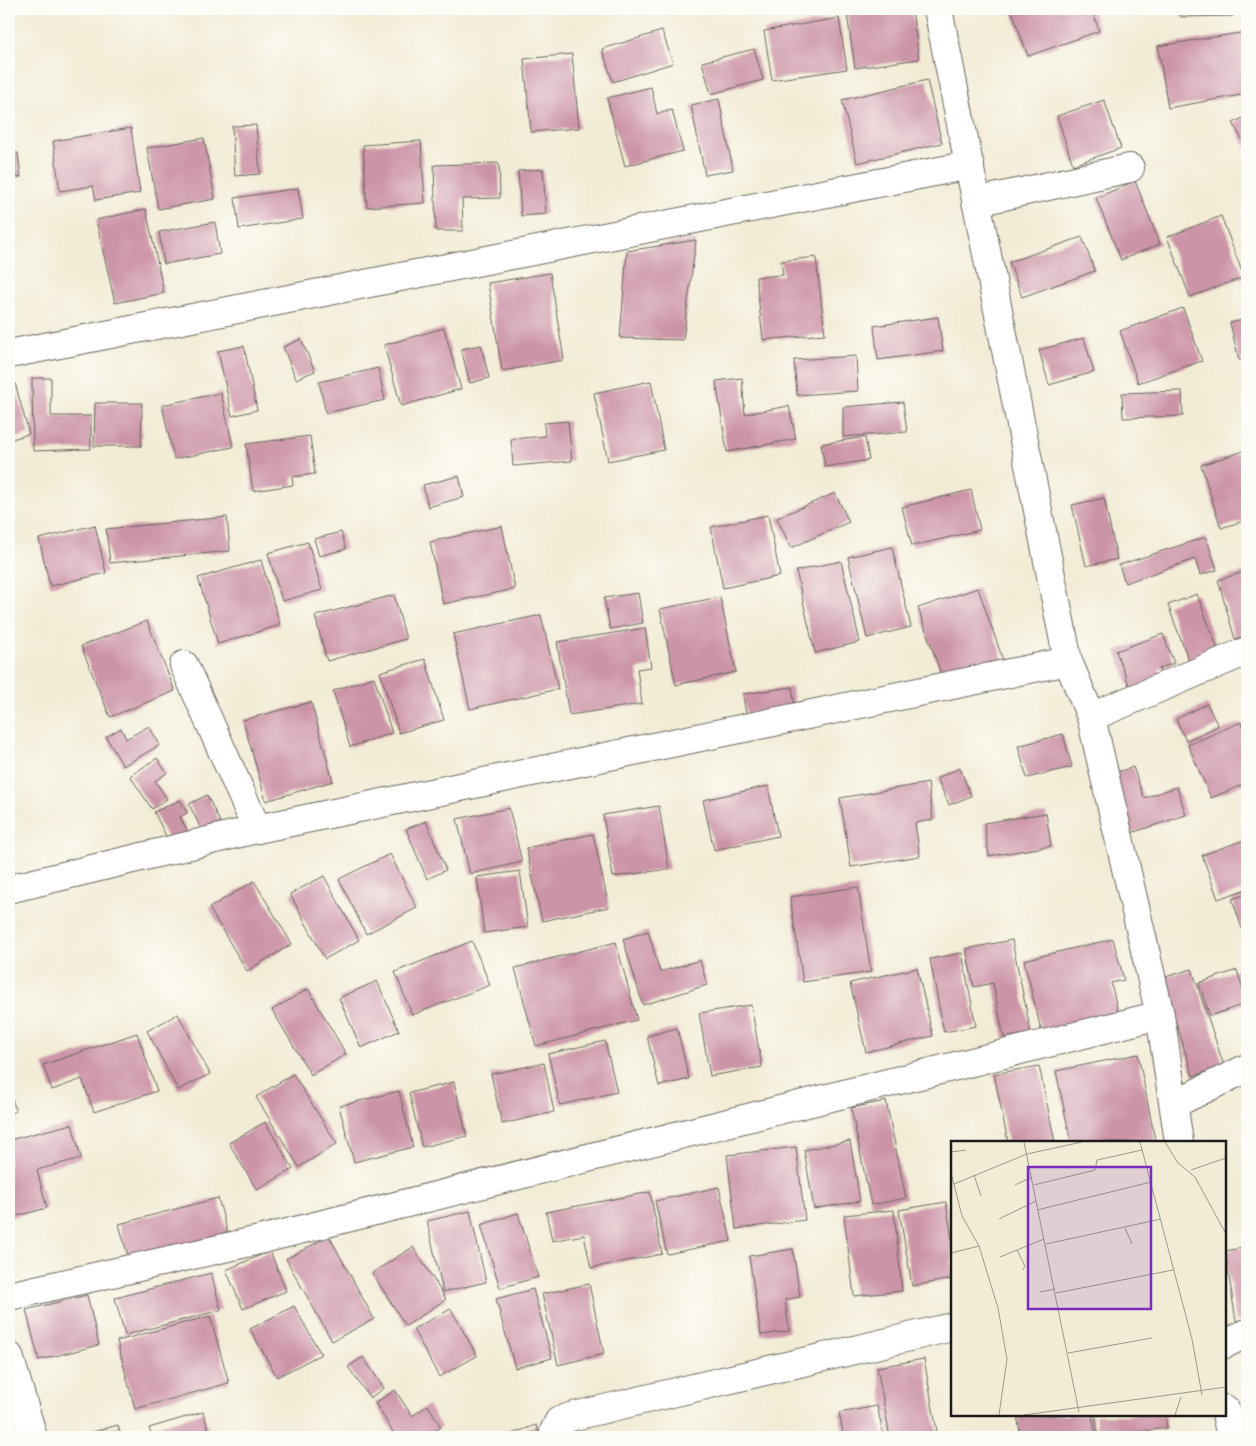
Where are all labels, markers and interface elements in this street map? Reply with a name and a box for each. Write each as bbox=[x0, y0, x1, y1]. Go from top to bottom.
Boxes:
inset map bbox=[951, 1141, 1226, 1416]

